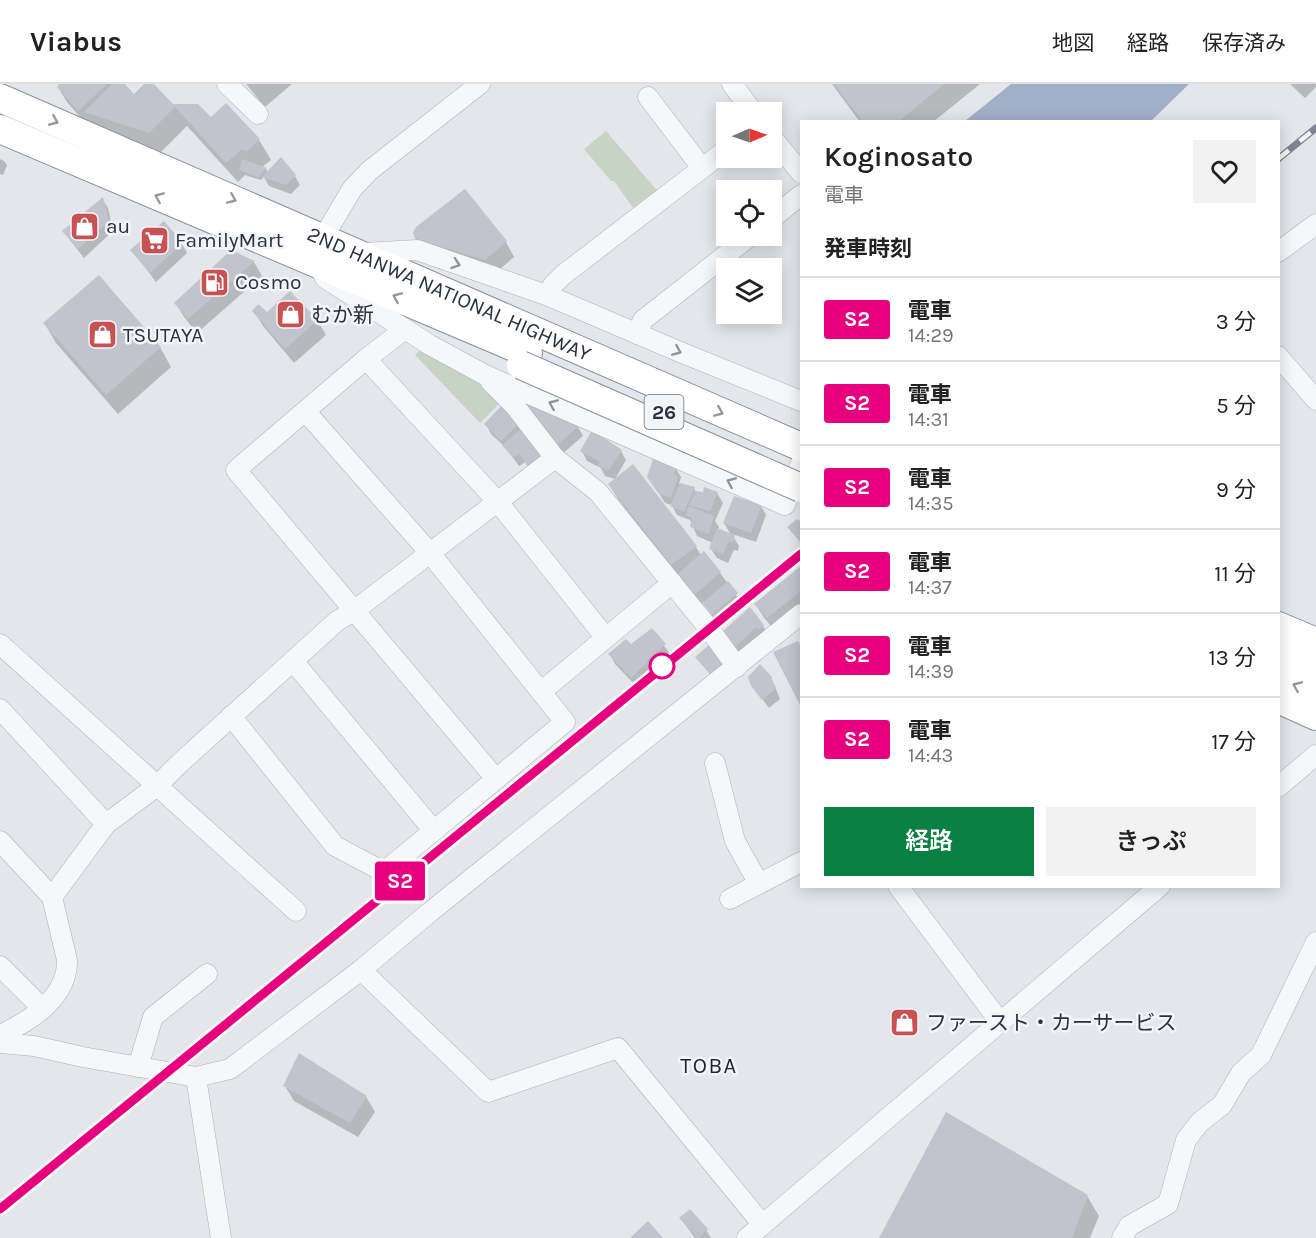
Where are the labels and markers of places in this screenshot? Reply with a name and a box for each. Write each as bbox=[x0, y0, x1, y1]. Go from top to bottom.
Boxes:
shop icon: au bbox=[69, 210, 101, 242]
place label: au bbox=[106, 214, 130, 238]
supermarket icon: FamilyMart bbox=[138, 224, 170, 256]
place label: FamilyMart bbox=[175, 228, 284, 252]
fuel station icon: Cosmo bbox=[198, 266, 230, 298]
place label: Cosmo bbox=[235, 270, 302, 294]
shop icon: むか新 bbox=[274, 299, 306, 331]
place label: むか新 bbox=[311, 303, 374, 327]
shop icon: TSUTAYA bbox=[86, 319, 118, 351]
place label: TSUTAYA bbox=[123, 323, 203, 347]
unlabelled marker bbox=[649, 653, 675, 679]
shop icon: ファースト・カーサービス bbox=[889, 1007, 921, 1039]
place label: ファースト・カーサービス bbox=[926, 1011, 1177, 1035]

